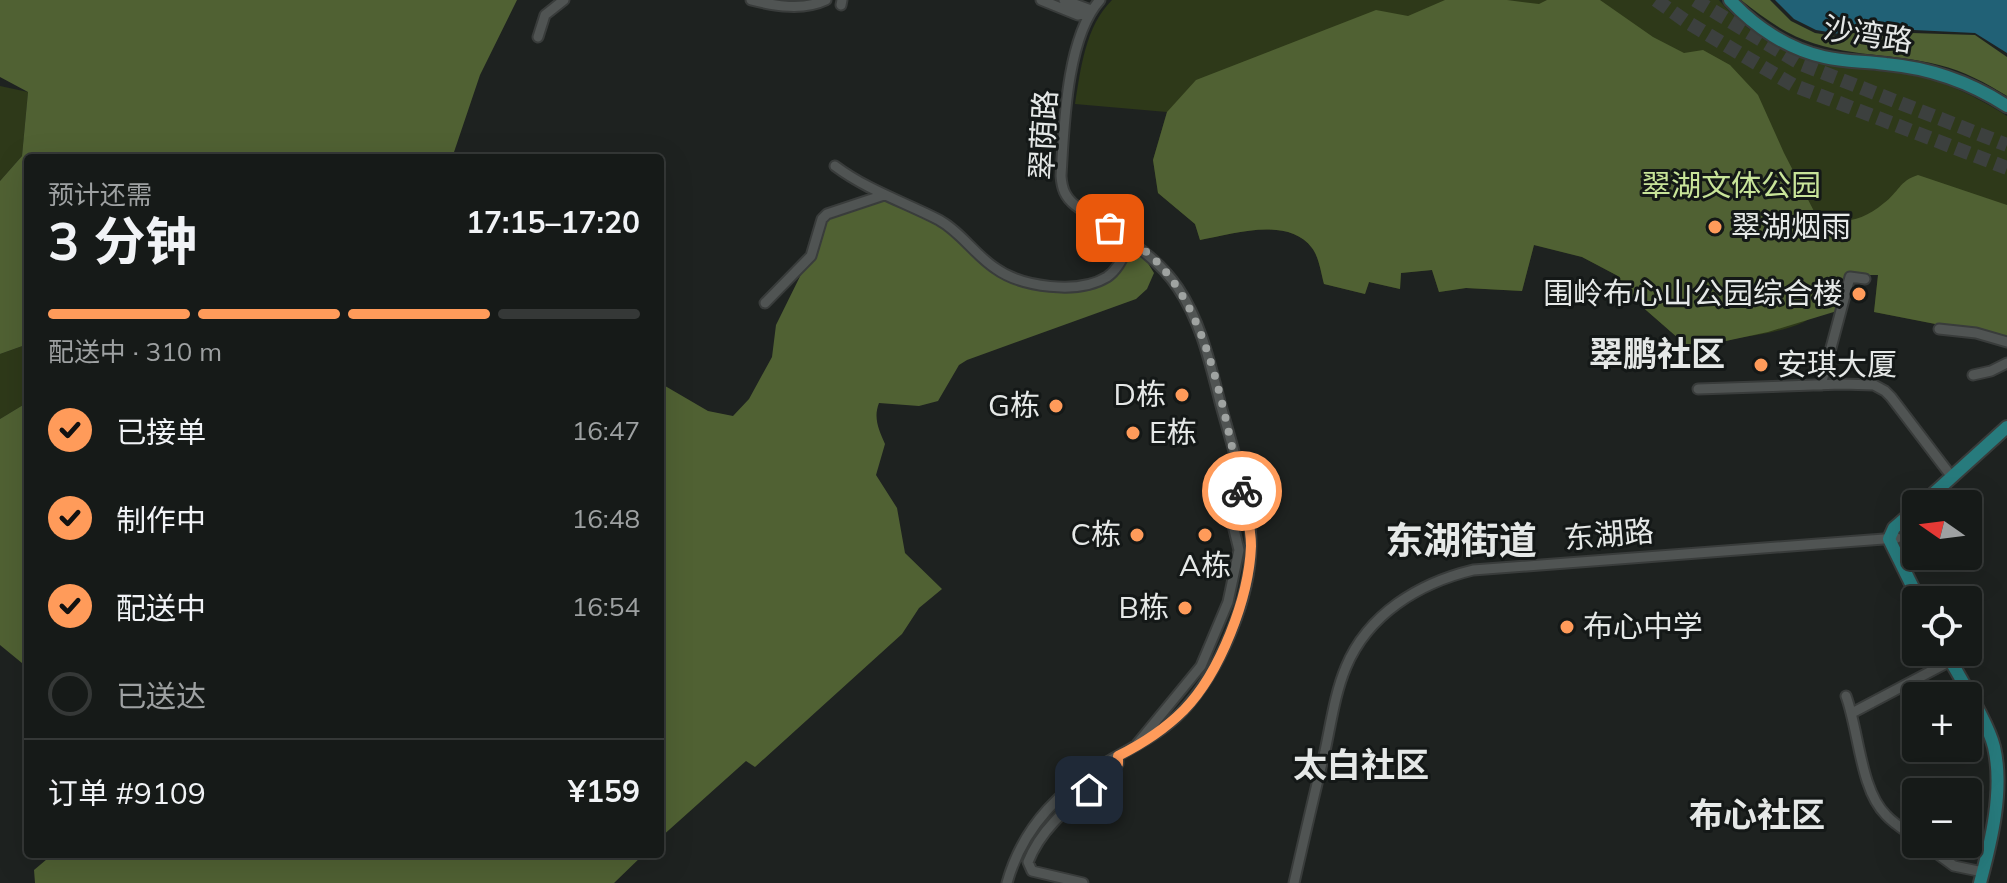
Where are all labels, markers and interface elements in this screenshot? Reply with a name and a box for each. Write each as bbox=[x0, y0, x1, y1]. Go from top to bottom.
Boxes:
street label: 沙湾路 bbox=[1821, 8, 1916, 60]
street label: 翠荫路 bbox=[1022, 89, 1064, 181]
park label: 翠湖文体公园 bbox=[1641, 166, 1821, 204]
text: 预计还需 bbox=[48, 178, 152, 211]
pin bbox=[1076, 194, 1144, 262]
text: 17:15–17:20 bbox=[466, 203, 640, 241]
icon: bag bbox=[1088, 206, 1132, 250]
place label: 翠湖烟雨 bbox=[1731, 207, 1851, 245]
text: 3 分钟 bbox=[48, 208, 197, 273]
marker: 翠湖烟雨 bbox=[1706, 218, 1724, 236]
place label: 围岭布心山公园综合楼 bbox=[1543, 274, 1843, 312]
marker: 围岭布心山公园综合楼 bbox=[1850, 285, 1868, 303]
district label: 翠鹏社区 bbox=[1589, 332, 1725, 375]
text: 配送中 · 310 m bbox=[48, 335, 222, 368]
place label: 安琪大厦 bbox=[1777, 345, 1897, 383]
marker: 安琪大厦 bbox=[1752, 356, 1770, 374]
place label: D栋 bbox=[1114, 375, 1166, 413]
place label: G栋 bbox=[988, 386, 1040, 424]
marker: D栋 bbox=[1173, 386, 1191, 404]
marker: G栋 bbox=[1047, 397, 1065, 415]
icon: check bbox=[48, 408, 92, 452]
text: 已接单 bbox=[116, 413, 206, 451]
place label: E栋 bbox=[1149, 413, 1197, 451]
text: 16:47 bbox=[572, 414, 640, 447]
marker: E栋 bbox=[1124, 424, 1142, 442]
courier bbox=[1202, 451, 1282, 531]
icon: bike bbox=[1220, 469, 1264, 513]
north arrow bbox=[1902, 490, 1982, 570]
map controls bbox=[1902, 490, 1982, 858]
icon: check bbox=[48, 496, 92, 540]
text: 制作中 bbox=[116, 501, 206, 539]
text: 16:48 bbox=[572, 502, 640, 535]
street label: 东湖路 bbox=[1562, 511, 1655, 557]
place label: C栋 bbox=[1070, 515, 1121, 553]
district label: 东湖街道 bbox=[1385, 516, 1537, 564]
marker: C栋 bbox=[1128, 526, 1146, 544]
marker: A栋 bbox=[1196, 526, 1214, 544]
place label: A栋 bbox=[1179, 546, 1231, 584]
icon: check bbox=[48, 584, 92, 628]
button: locate bbox=[1902, 586, 1982, 666]
place label: B栋 bbox=[1119, 588, 1169, 626]
text: 配送中 bbox=[116, 589, 206, 627]
text: 16:54 bbox=[572, 590, 640, 623]
marker: B栋 bbox=[1176, 599, 1194, 617]
place label: 布心中学 bbox=[1583, 607, 1703, 645]
marker: 布心中学 bbox=[1558, 618, 1576, 636]
text: 已送达 bbox=[116, 677, 206, 715]
button: + bbox=[1902, 682, 1982, 762]
district label: 太白社区 bbox=[1293, 743, 1429, 786]
pin bbox=[1055, 756, 1123, 824]
icon: home bbox=[1067, 768, 1111, 812]
text: ¥159 bbox=[568, 772, 640, 810]
text: 订单 #9109 bbox=[48, 774, 206, 812]
button: − bbox=[1902, 778, 1982, 858]
district label: 布心社区 bbox=[1689, 793, 1825, 836]

